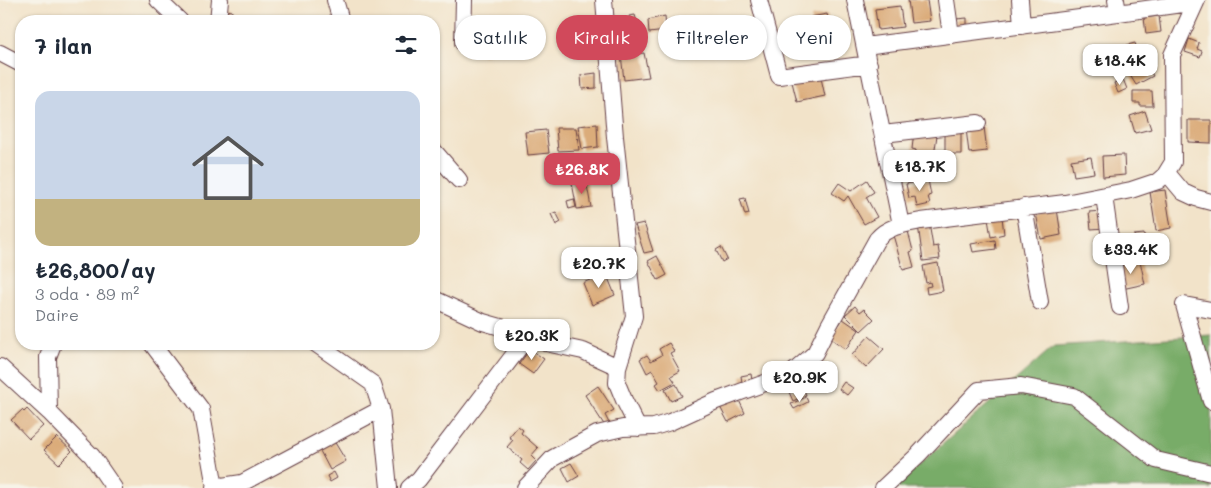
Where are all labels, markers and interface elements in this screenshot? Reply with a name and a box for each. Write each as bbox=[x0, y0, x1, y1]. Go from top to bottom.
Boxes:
chip: Satılık bbox=[455, 15, 546, 60]
chip: Kiralık bbox=[556, 15, 648, 60]
chip: Filtreler bbox=[658, 15, 767, 60]
chip: Yeni bbox=[777, 15, 851, 60]
icon: filters bbox=[392, 31, 420, 59]
text: 7 ilan bbox=[35, 32, 92, 59]
pin: ₺18.4K bbox=[1079, 44, 1161, 86]
text: ₺18.4K bbox=[1094, 49, 1146, 70]
icon: home bbox=[183, 123, 273, 213]
pin: ₺18.7K bbox=[879, 150, 961, 192]
pin: ₺26.8K bbox=[541, 152, 623, 195]
text: ₺18.7K bbox=[894, 155, 946, 176]
text: ₺26.8K bbox=[555, 158, 609, 179]
pin: ₺33.4K bbox=[1090, 232, 1172, 275]
text: ₺33.4K bbox=[1104, 238, 1158, 259]
pin: ₺20.7K bbox=[558, 246, 640, 289]
text: ₺20.7K bbox=[572, 252, 626, 273]
text: ₺26,800/ay bbox=[35, 256, 156, 283]
text: 3 oda · 89 m² bbox=[35, 283, 139, 304]
text: Daire bbox=[35, 304, 79, 325]
pin: ₺20.3K bbox=[491, 318, 573, 361]
text: ₺20.3K bbox=[505, 324, 559, 345]
pin: ₺20.9K bbox=[759, 360, 841, 403]
text: ₺20.9K bbox=[773, 366, 827, 387]

